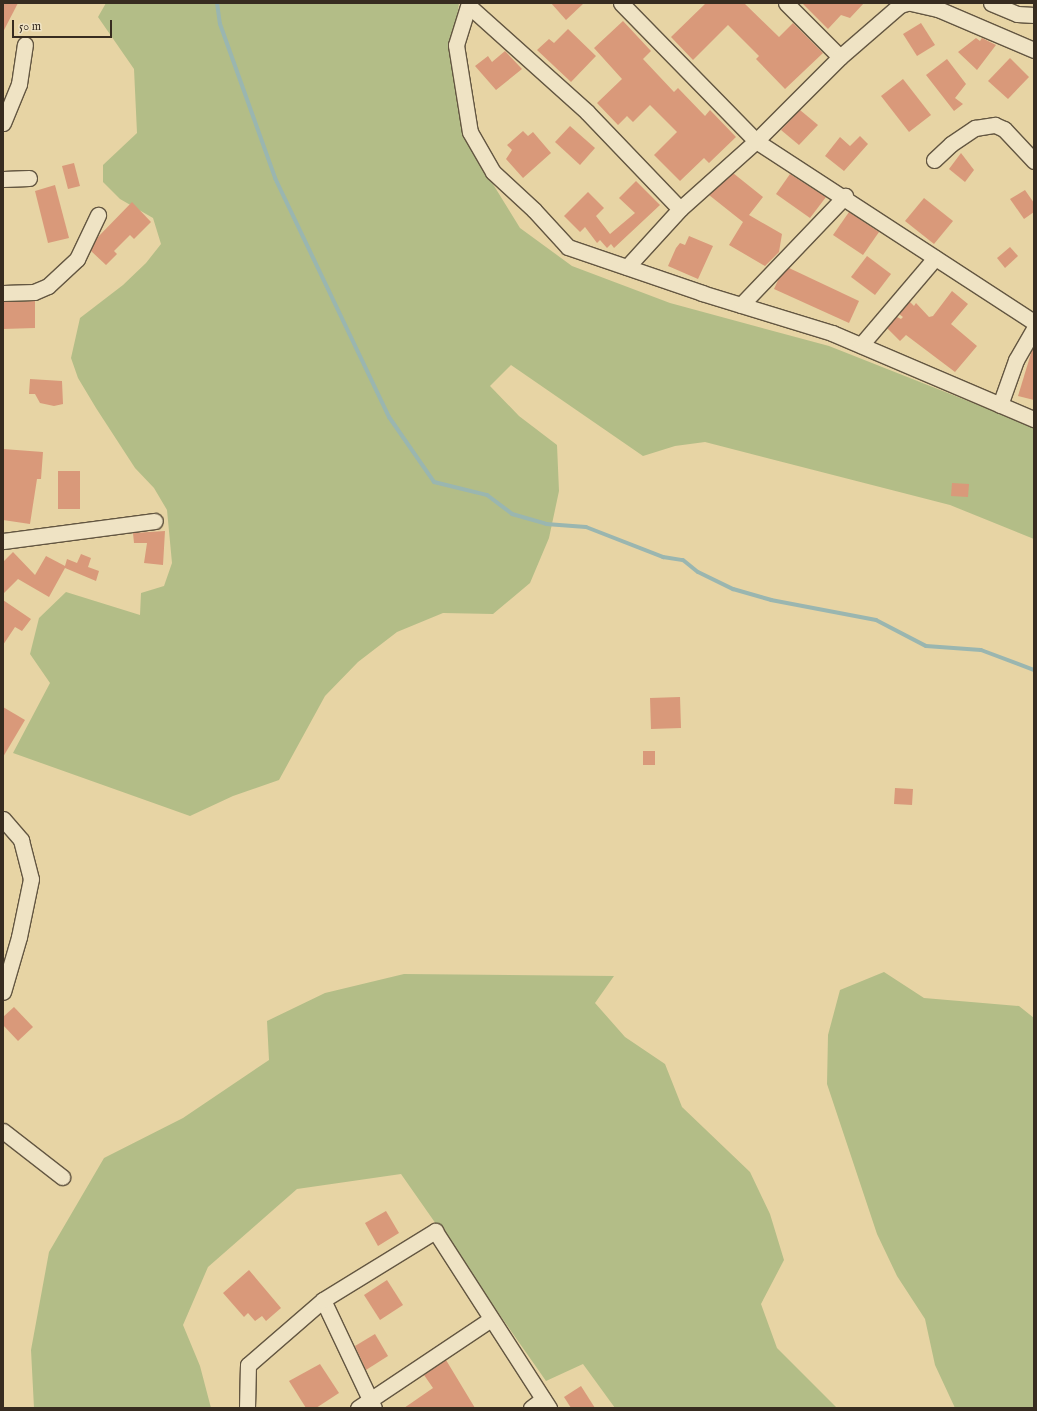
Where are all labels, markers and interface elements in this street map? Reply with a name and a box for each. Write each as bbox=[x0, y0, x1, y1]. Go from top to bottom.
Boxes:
scale bar bbox=[14, 12, 114, 38]
text: 50 m bbox=[19, 19, 41, 34]

